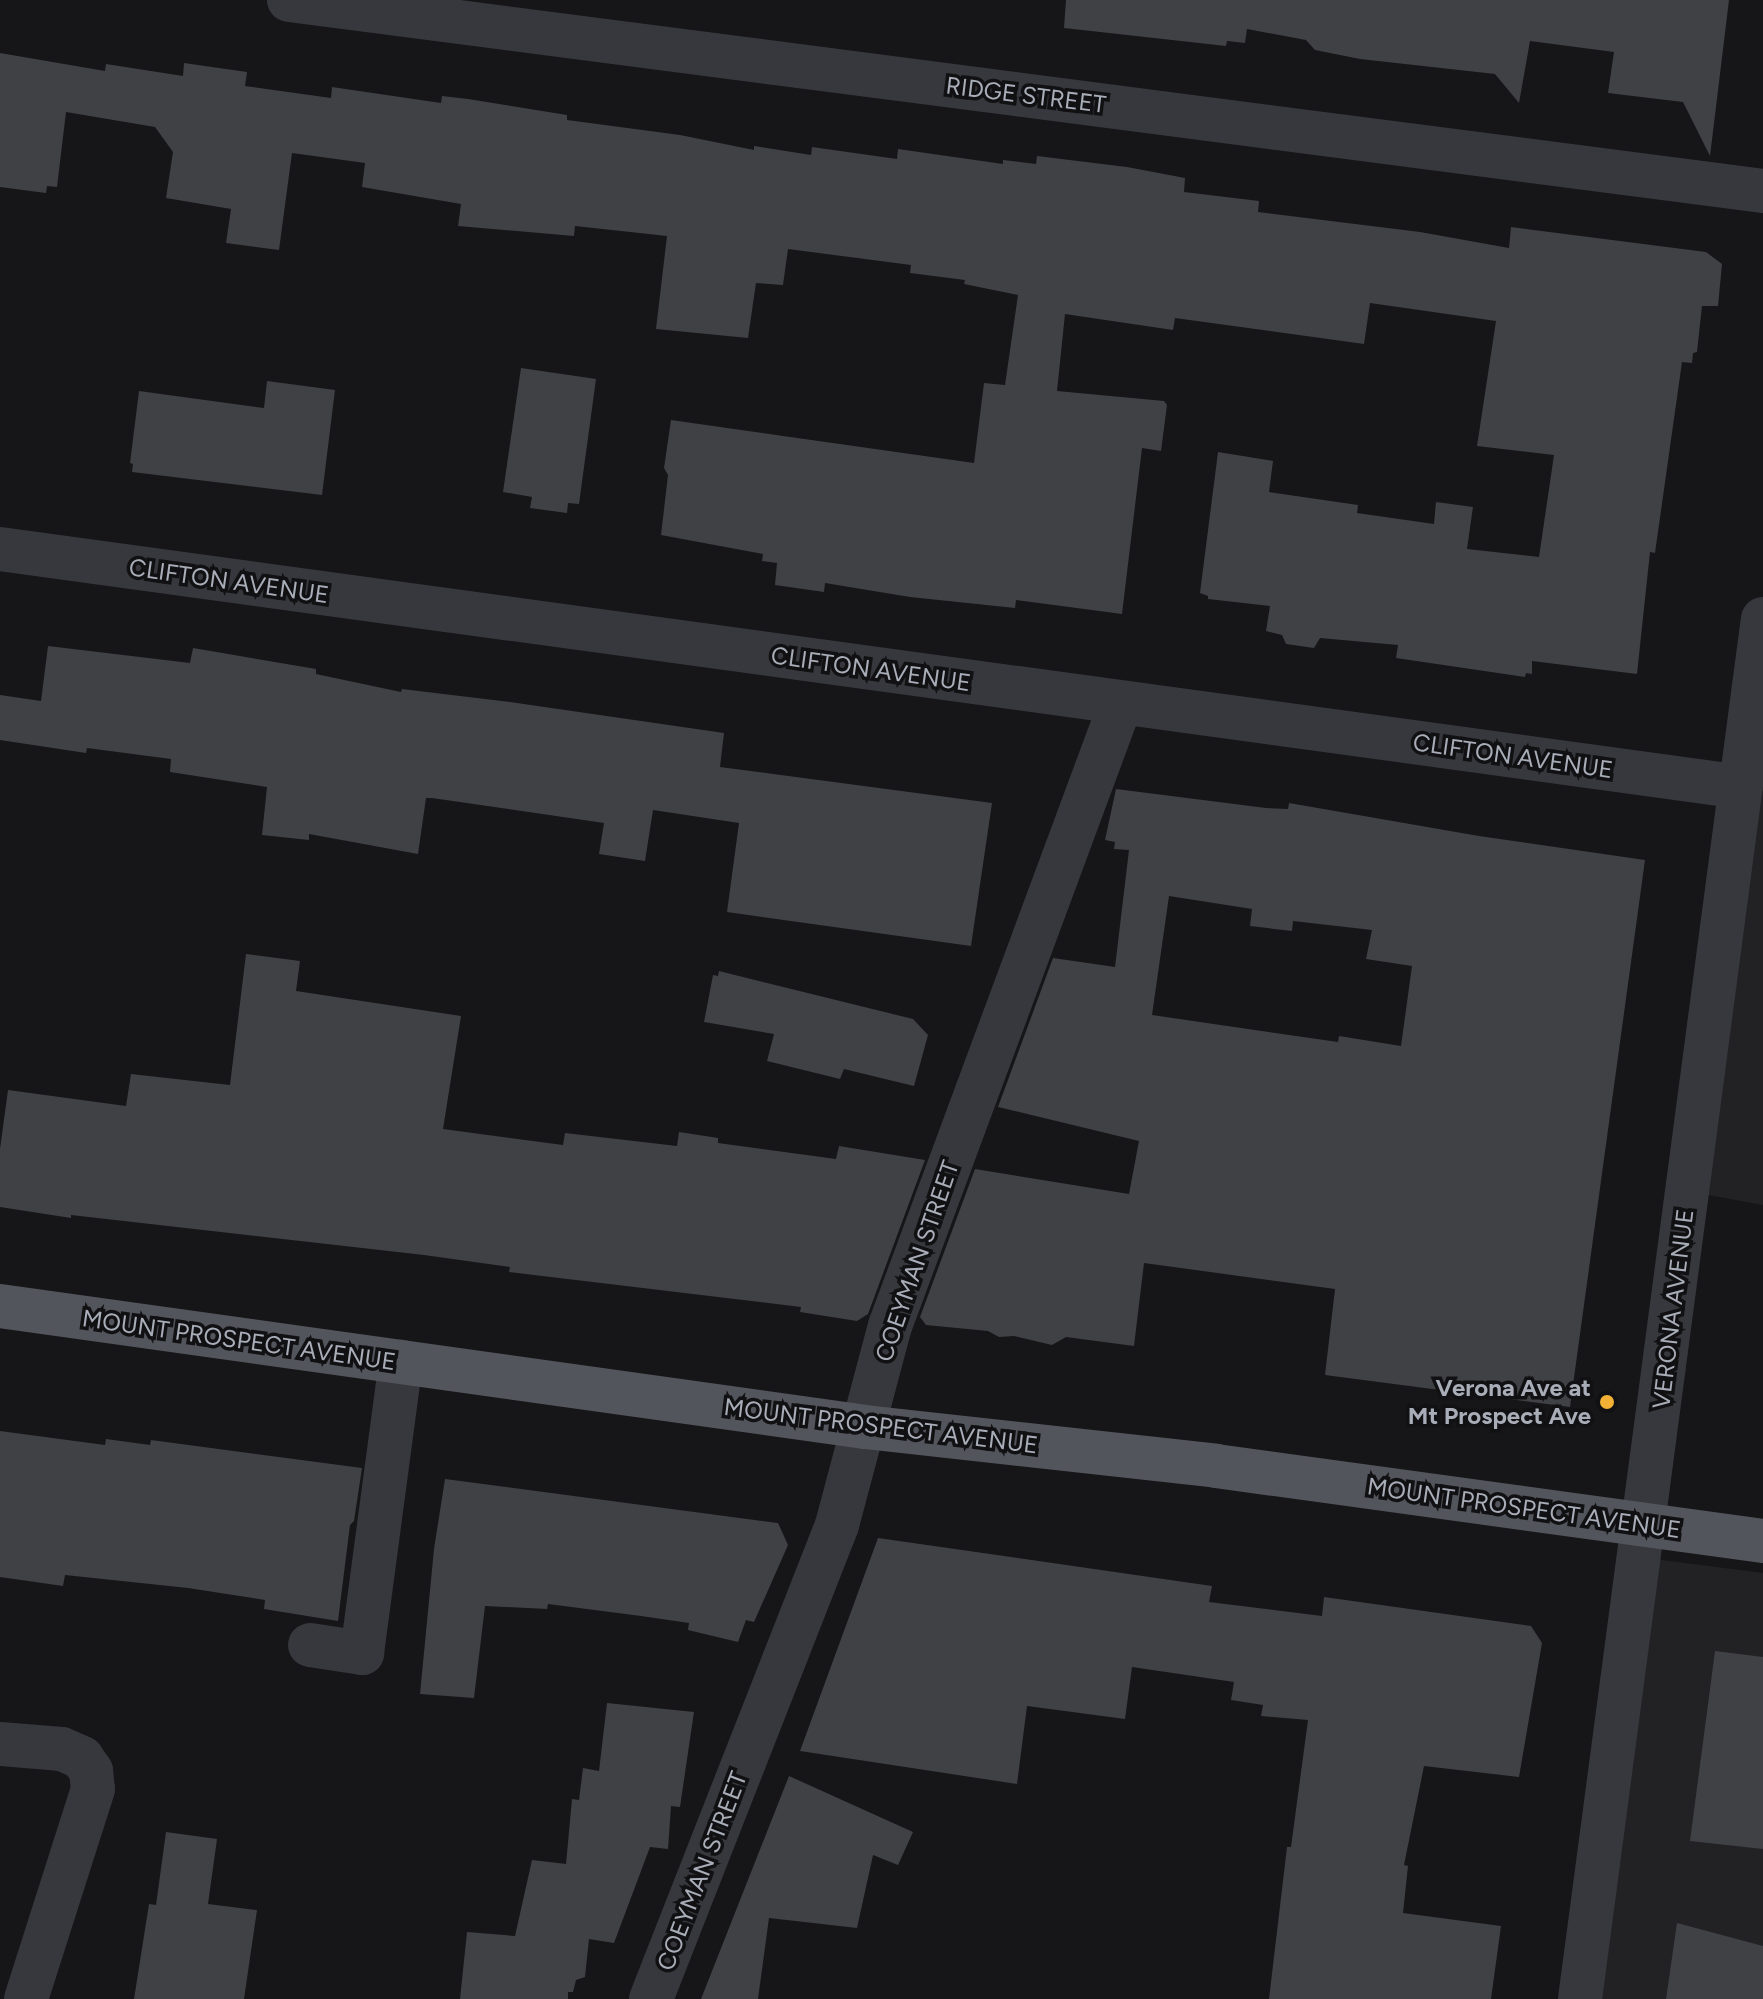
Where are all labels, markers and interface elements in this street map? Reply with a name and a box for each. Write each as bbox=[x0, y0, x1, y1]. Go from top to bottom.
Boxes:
street label: RIDGE STREET bbox=[944, 71, 1108, 119]
street label: CLIFTON AVENUE bbox=[127, 553, 331, 609]
street label: CLIFTON AVENUE bbox=[769, 641, 973, 697]
street label: CLIFTON AVENUE bbox=[1411, 728, 1615, 784]
street label: COEYMAN STREET bbox=[869, 1157, 965, 1365]
street label: VERONA AVENUE bbox=[1646, 1207, 1700, 1411]
street label: MOUNT PROSPECT AVENUE bbox=[80, 1304, 398, 1376]
place label: Verona Ave at Mt Prospect Ave bbox=[1408, 1374, 1591, 1430]
street label: MOUNT PROSPECT AVENUE bbox=[722, 1392, 1040, 1460]
marker: Verona Ave at Mt Prospect Ave bbox=[1598, 1393, 1616, 1411]
street label: MOUNT PROSPECT AVENUE bbox=[1365, 1472, 1683, 1544]
street label: COEYMAN STREET bbox=[651, 1768, 753, 1974]

